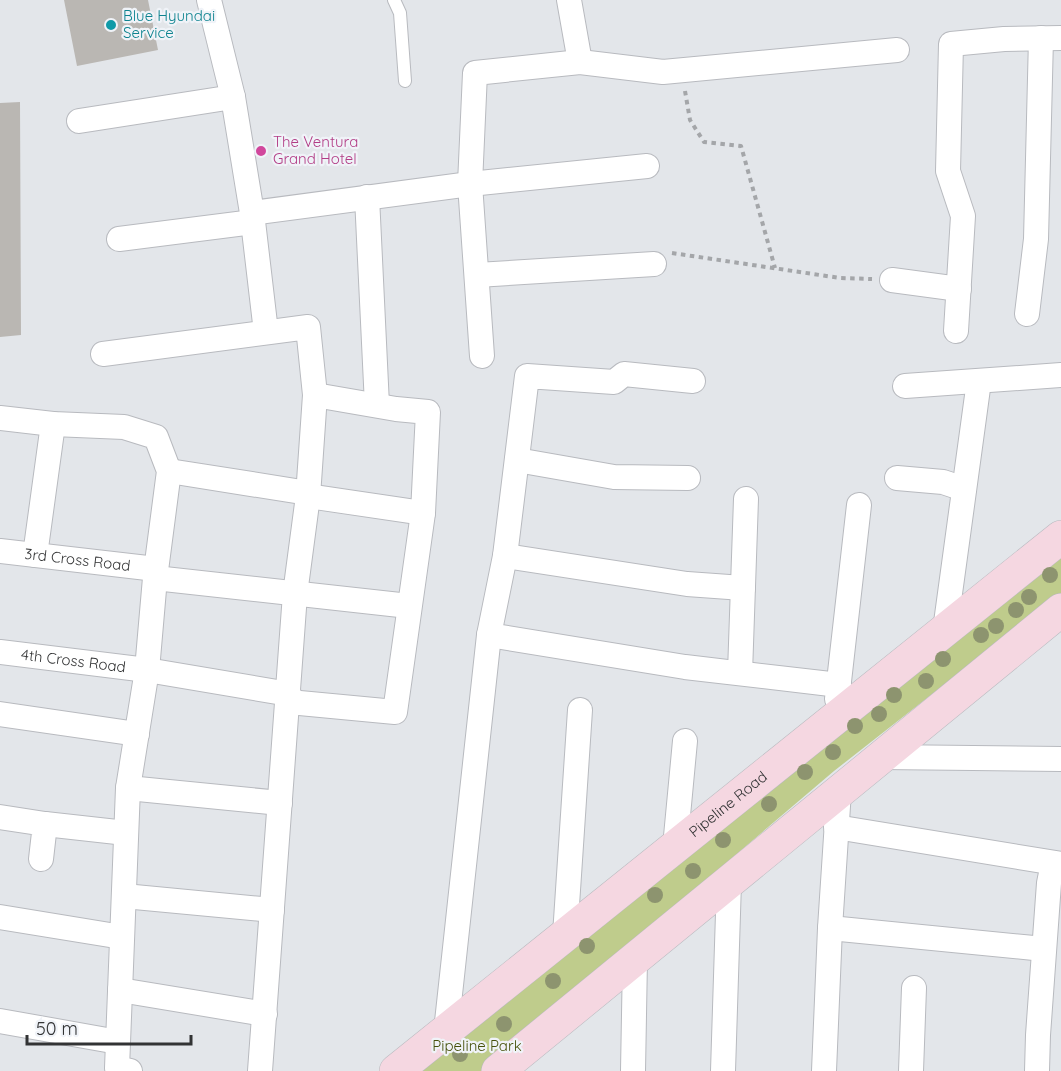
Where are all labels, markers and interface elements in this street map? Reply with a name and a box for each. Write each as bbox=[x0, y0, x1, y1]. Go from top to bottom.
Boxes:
place label: Blue Hyundai Service bbox=[123, 6, 215, 42]
marker: Blue Hyundai Service bbox=[104, 18, 118, 32]
place label: The Ventura Grand Hotel bbox=[273, 132, 358, 168]
marker: The Ventura Grand Hotel bbox=[254, 144, 268, 158]
street label: 3rd Cross Road bbox=[24, 544, 131, 575]
street label: 4th Cross Road bbox=[20, 645, 127, 676]
street label: Pipeline Road bbox=[685, 767, 771, 841]
scale bar bbox=[27, 1008, 190, 1046]
text: 50 m bbox=[36, 1017, 78, 1040]
park label: Pipeline Park bbox=[432, 1036, 522, 1055]

